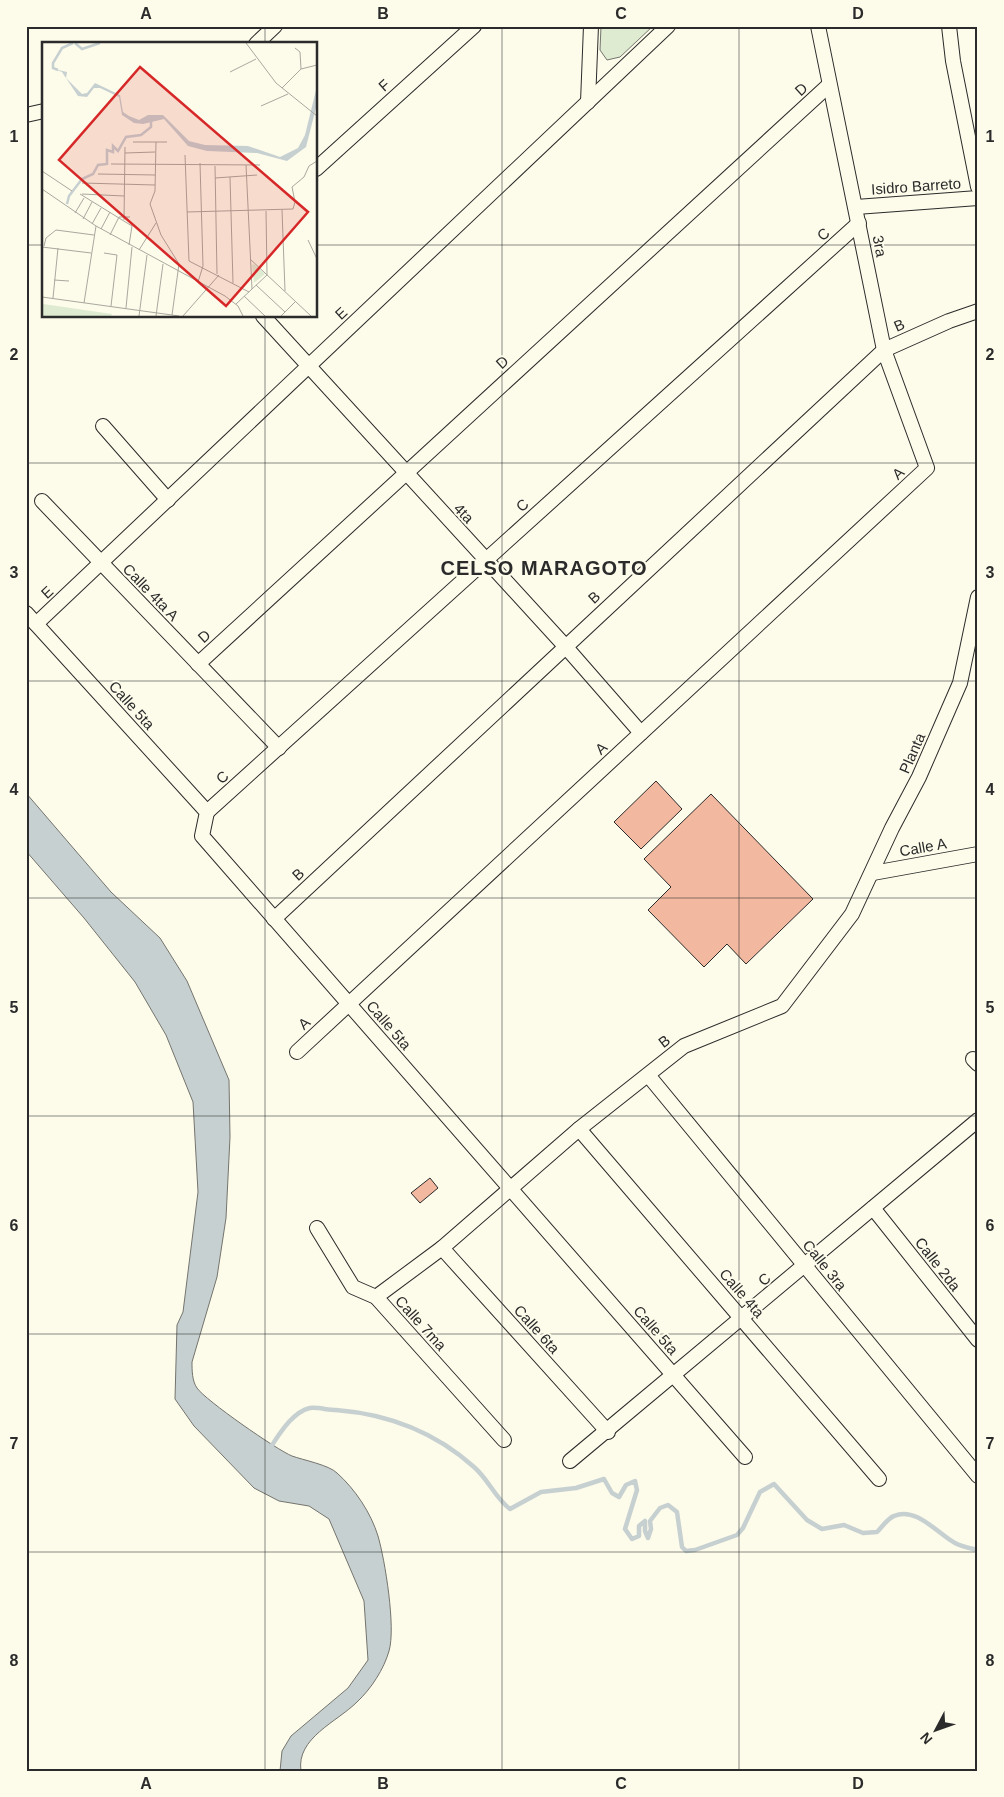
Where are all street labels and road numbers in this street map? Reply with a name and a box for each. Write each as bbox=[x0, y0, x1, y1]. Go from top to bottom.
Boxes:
street label: F bbox=[375, 76, 393, 94]
street label: D bbox=[791, 79, 811, 99]
street label: Isidro Barreto bbox=[870, 174, 962, 198]
street label: C bbox=[813, 224, 833, 244]
street label: 3ra bbox=[870, 234, 891, 259]
street label: E bbox=[332, 303, 350, 323]
street label: B bbox=[891, 315, 907, 335]
street label: D bbox=[492, 352, 512, 372]
street label: A bbox=[889, 463, 907, 483]
street label: C bbox=[512, 495, 532, 515]
street label: 4ta bbox=[451, 500, 478, 527]
street label: Calle 4ta A bbox=[120, 560, 182, 624]
street label: E bbox=[38, 582, 56, 602]
street label: B bbox=[585, 587, 603, 607]
street label: D bbox=[194, 626, 214, 646]
street label: Calle 5ta bbox=[106, 677, 159, 733]
street label: Planta bbox=[896, 730, 929, 776]
street label: A bbox=[592, 738, 610, 758]
street label: C bbox=[212, 767, 232, 787]
street label: Calle A bbox=[898, 835, 948, 859]
street label: B bbox=[289, 864, 307, 884]
street label: Calle 5ta bbox=[363, 997, 415, 1053]
street label: A bbox=[295, 1013, 313, 1033]
street label: B bbox=[655, 1031, 673, 1051]
street label: Calle 2da bbox=[912, 1234, 965, 1295]
street label: Calle 3ra bbox=[800, 1236, 851, 1294]
street label: Calle 4ta bbox=[716, 1265, 768, 1321]
street label: C bbox=[754, 1269, 774, 1289]
street label: Calle 7ma bbox=[392, 1292, 450, 1354]
street label: Calle 6ta bbox=[511, 1301, 564, 1357]
street label: Calle 5ta bbox=[630, 1302, 682, 1358]

